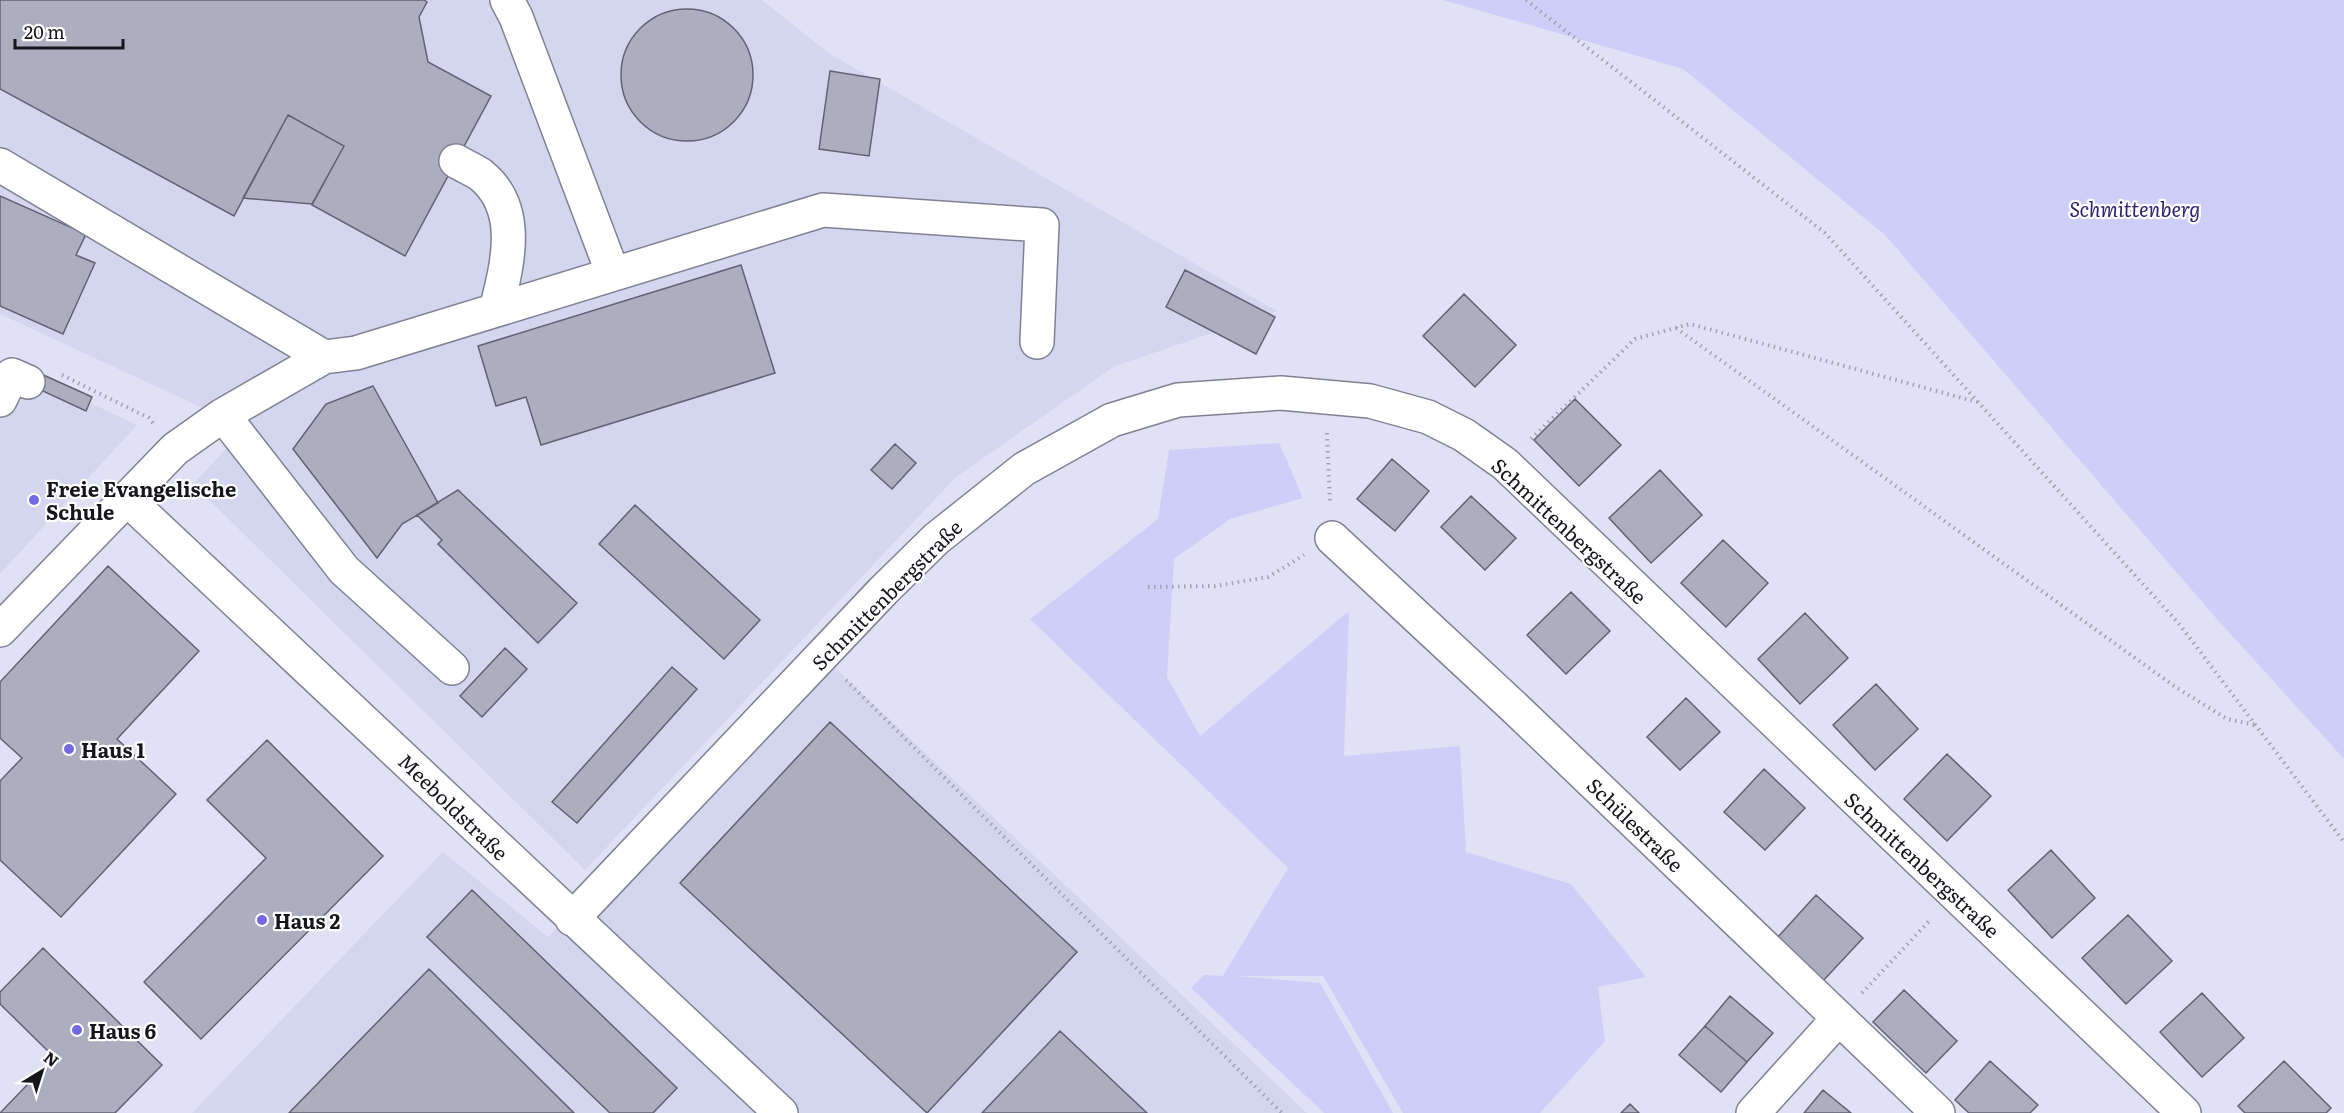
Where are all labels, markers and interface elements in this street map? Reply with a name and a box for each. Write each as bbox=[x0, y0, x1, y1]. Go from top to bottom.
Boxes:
scale bar bbox=[15, 12, 123, 50]
text: 20 m bbox=[24, 18, 65, 45]
park label: Schmittenberg bbox=[2070, 193, 2200, 223]
street label: Schmittenbergstraße bbox=[1486, 450, 1654, 610]
place label: Freie Evangelische Schule bbox=[46, 473, 236, 526]
marker: Freie Evangelische Schule bbox=[27, 493, 41, 507]
street label: Schmittenbergstraße bbox=[804, 512, 968, 676]
place label: Haus 1 bbox=[81, 734, 145, 764]
marker: Haus 1 bbox=[62, 742, 76, 756]
street label: Meeboldstraße bbox=[392, 746, 516, 866]
street label: Schülestraße bbox=[1581, 770, 1691, 878]
street label: Schmittenbergstraße bbox=[1839, 784, 2007, 944]
place label: Haus 2 bbox=[274, 905, 340, 935]
marker: Haus 2 bbox=[255, 913, 269, 927]
place label: Haus 6 bbox=[89, 1015, 156, 1045]
marker: Haus 6 bbox=[70, 1023, 84, 1037]
north arrow bbox=[12, 1041, 72, 1101]
text: N bbox=[39, 1045, 65, 1072]

